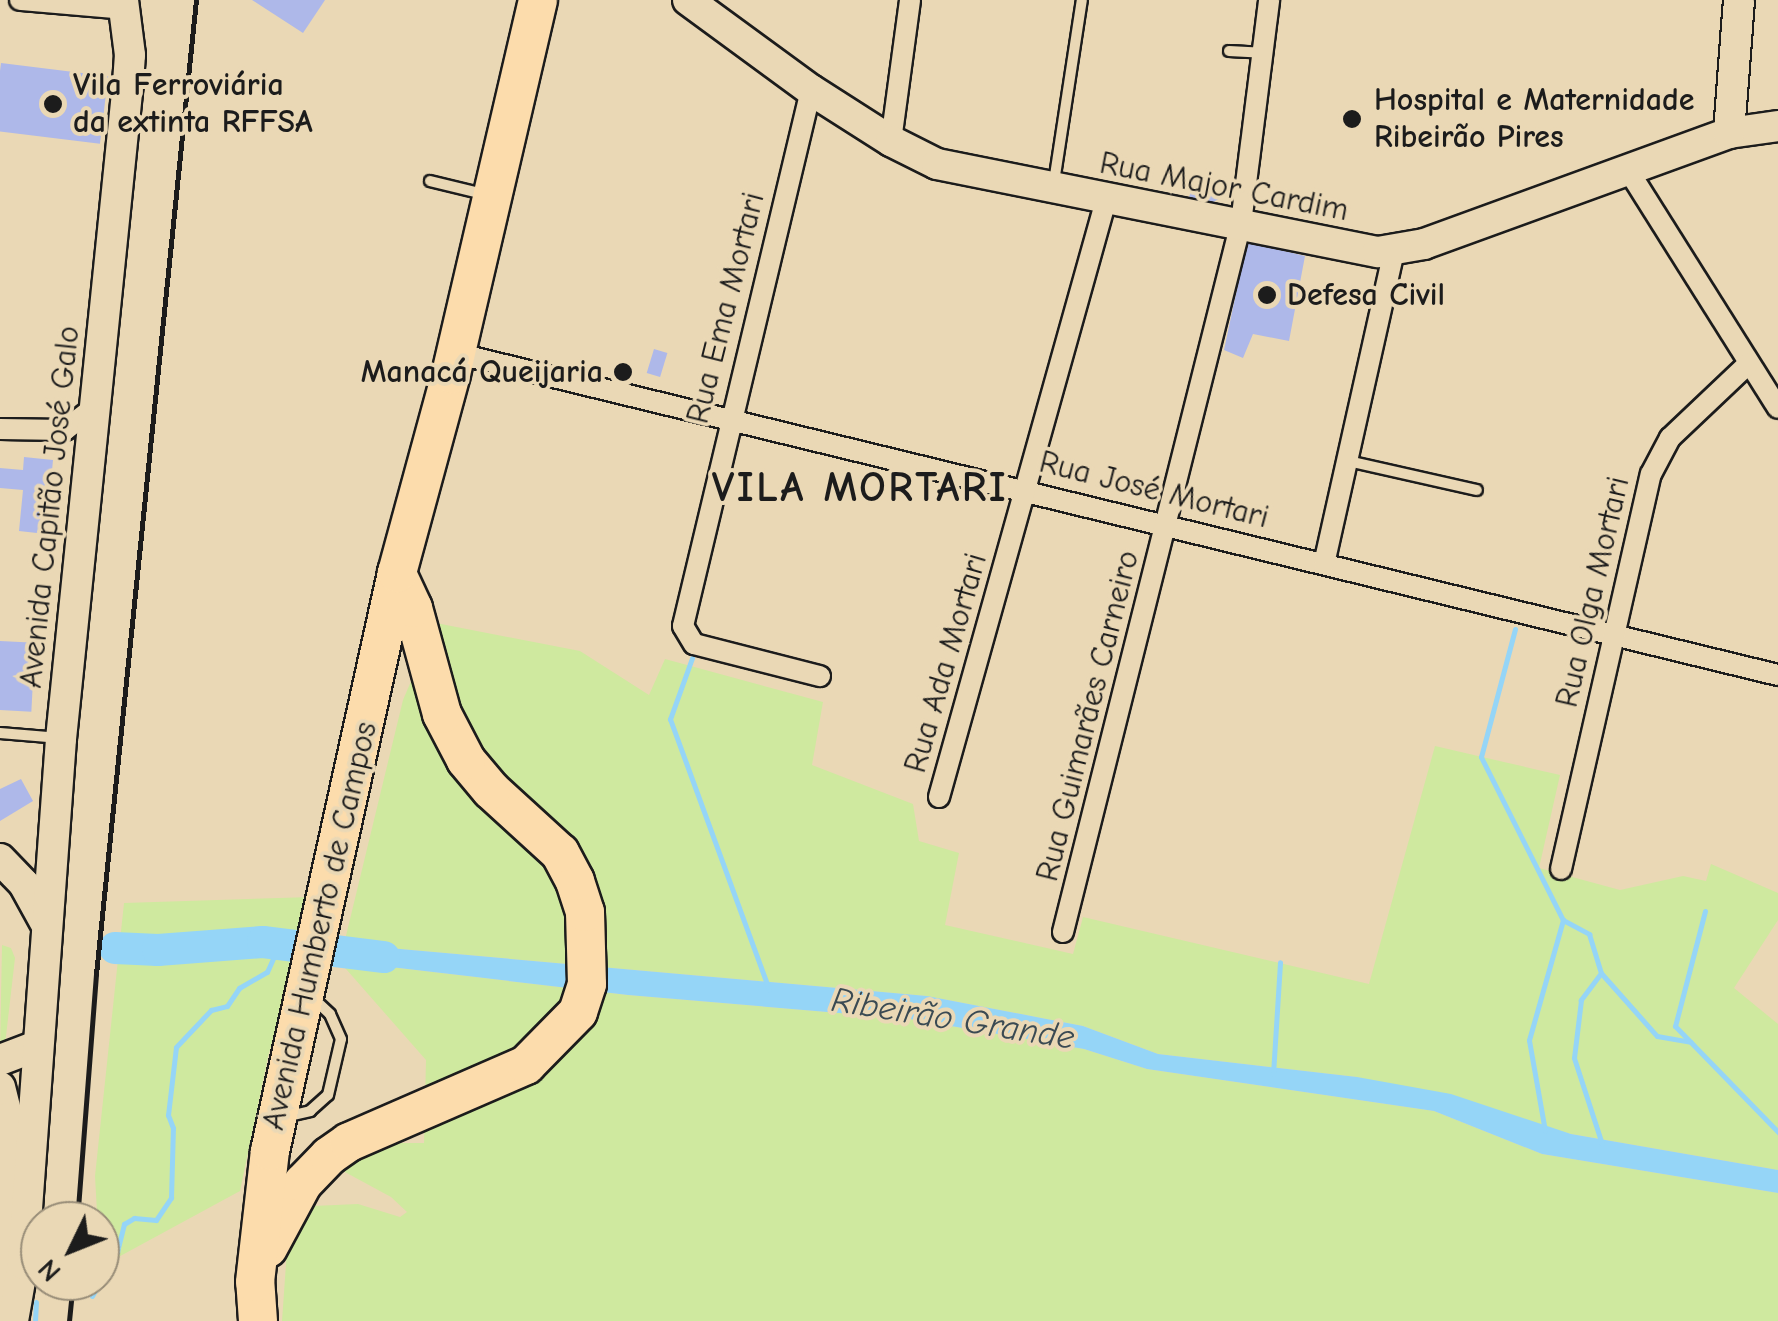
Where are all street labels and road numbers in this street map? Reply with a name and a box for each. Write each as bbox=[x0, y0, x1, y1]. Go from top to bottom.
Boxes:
street label: Rua Major Cardim bbox=[1096, 144, 1352, 230]
street label: Rua Ema Mortari bbox=[679, 189, 773, 427]
street label: Avenida Capitão José Galo bbox=[12, 324, 88, 690]
street label: Rua José Mortari bbox=[1035, 443, 1273, 537]
street label: Rua Olga Mortari bbox=[1548, 473, 1638, 711]
street label: Rua Guimarães Carneiro bbox=[1028, 547, 1148, 885]
street label: Rua Ada Mortari bbox=[896, 549, 996, 777]
street label: Avenida Humberto de Campos bbox=[254, 718, 386, 1134]

